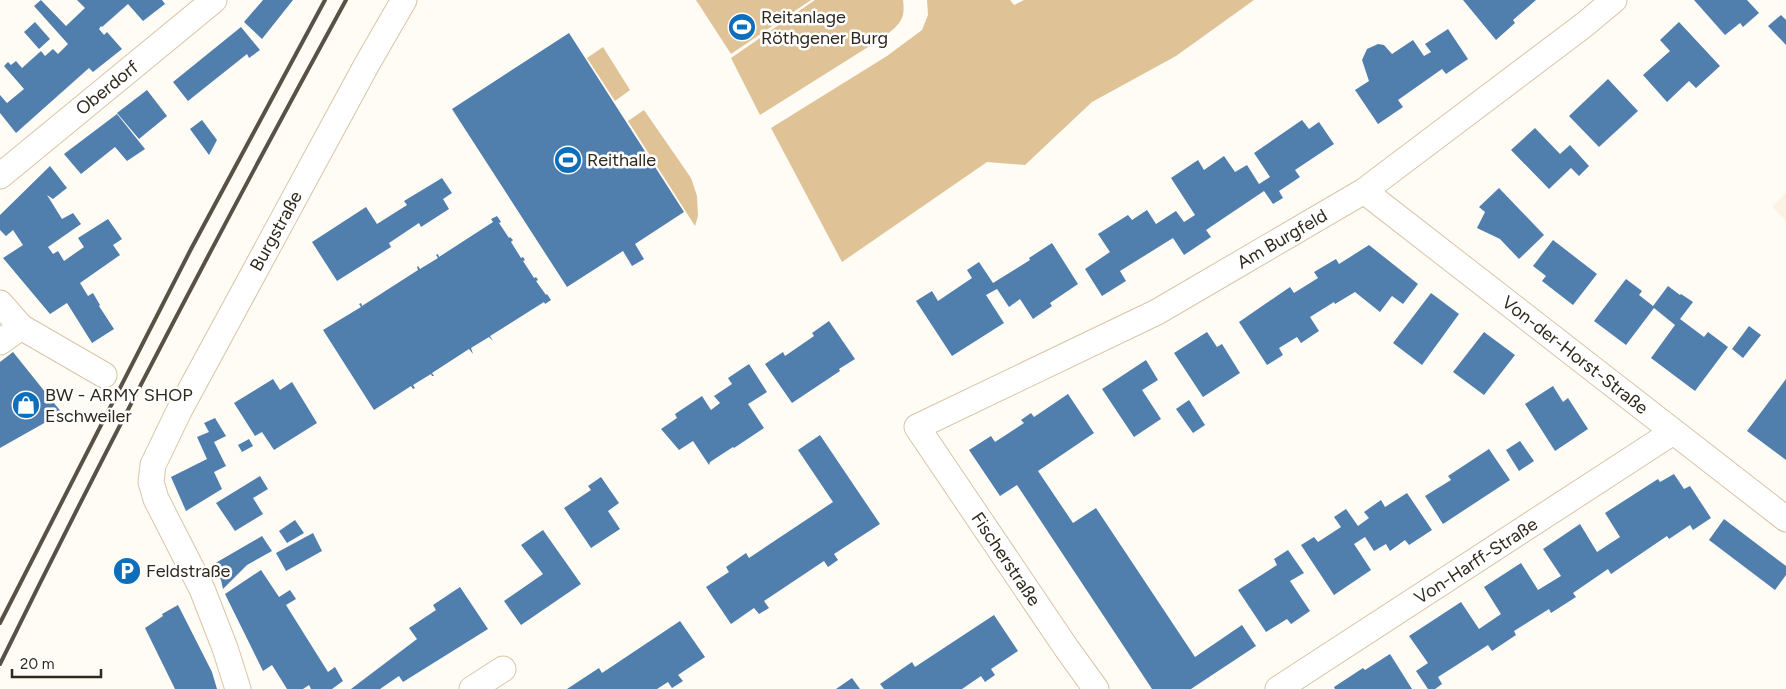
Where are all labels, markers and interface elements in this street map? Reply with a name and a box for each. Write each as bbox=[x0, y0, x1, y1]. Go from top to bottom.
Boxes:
place label: Reitanlage Röthgener Burg bbox=[761, 6, 888, 49]
sports icon: Reitanlage Röthgener Burg bbox=[727, 12, 757, 42]
street label: Oberdorf bbox=[71, 56, 143, 120]
sports icon: Reithalle bbox=[553, 145, 583, 175]
place label: Reithalle bbox=[587, 149, 656, 171]
street label: Burgstraße bbox=[245, 187, 307, 275]
street label: Am Burgfeld bbox=[1233, 204, 1331, 274]
street label: Von-der-Horst-Straße bbox=[1497, 291, 1653, 419]
place label: BW - ARMY SHOP Eschweiler bbox=[45, 384, 193, 427]
shop icon: BW - ARMY SHOP Eschweiler bbox=[11, 390, 41, 420]
street label: Fischerstraße bbox=[967, 508, 1046, 610]
street label: Von-Harff-Straße bbox=[1410, 513, 1542, 609]
parking icon: Feldstraße bbox=[112, 556, 142, 586]
place label: Feldstraße bbox=[146, 560, 231, 582]
scale bar bbox=[12, 646, 101, 678]
text: 20 m bbox=[20, 655, 54, 673]

